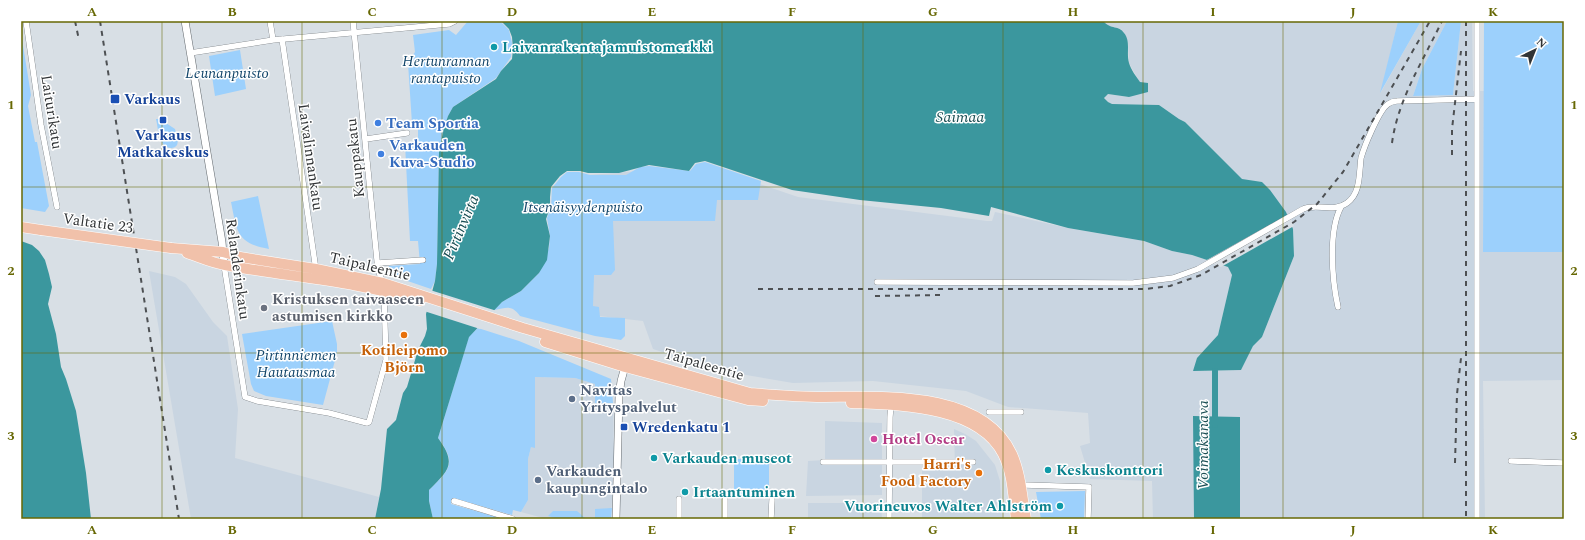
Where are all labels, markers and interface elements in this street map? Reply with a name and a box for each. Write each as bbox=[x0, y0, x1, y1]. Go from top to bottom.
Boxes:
text: A bbox=[87, 2, 97, 22]
text: B bbox=[227, 2, 237, 22]
text: C bbox=[367, 2, 377, 22]
text: D bbox=[507, 2, 517, 22]
text: E bbox=[648, 2, 657, 22]
text: F bbox=[788, 2, 796, 22]
text: G bbox=[928, 2, 938, 22]
text: H bbox=[1068, 2, 1079, 22]
text: I bbox=[1210, 2, 1216, 22]
text: J bbox=[1350, 2, 1356, 22]
text: K bbox=[1488, 2, 1498, 22]
north arrow bbox=[1515, 30, 1555, 70]
text: N bbox=[1532, 34, 1551, 52]
place label: Laivanrakentajamuistomerkki bbox=[502, 36, 712, 59]
marker: Laivanrakentajamuistomerkki bbox=[489, 42, 499, 52]
park label: Hertunrannan rantapuisto bbox=[402, 50, 490, 90]
park label: Leunanpuisto bbox=[185, 62, 269, 85]
street label: Laiturikatu bbox=[34, 73, 69, 151]
place label: Varkaus bbox=[124, 88, 181, 111]
marker: Varkaus bbox=[109, 93, 121, 105]
text: 1 bbox=[7, 95, 15, 115]
text: 1 bbox=[1570, 95, 1578, 115]
street label: Laivalinnankatu bbox=[292, 102, 329, 212]
water label: Saimaa bbox=[936, 105, 984, 129]
place label: Team Sportia bbox=[386, 112, 479, 135]
marker: Varkaus Matkakeskus bbox=[158, 115, 168, 125]
street label: Kauppakatu bbox=[340, 117, 371, 199]
marker: Team Sportia bbox=[373, 118, 383, 128]
place label: Varkaus Matkakeskus bbox=[117, 124, 209, 164]
place label: Varkauden Kuva-Studio bbox=[389, 134, 475, 174]
marker: Varkauden Kuva-Studio bbox=[376, 149, 386, 159]
water label: Pirtinvirta bbox=[437, 191, 485, 264]
park label: Itsenäisyydenpuisto bbox=[523, 196, 643, 219]
street label: Valtatie 23 bbox=[61, 207, 135, 240]
street label: Relanderinkatu bbox=[219, 217, 256, 321]
street label: Taipaleentie bbox=[327, 246, 413, 287]
text: 2 bbox=[7, 261, 15, 281]
text: 2 bbox=[1570, 261, 1578, 281]
place label: Kristuksen taivaaseen astumisen kirkko bbox=[272, 288, 424, 328]
marker: Kristuksen taivaaseen astumisen kirkko bbox=[259, 303, 269, 313]
marker: Kotileipomo Björn bbox=[399, 330, 409, 340]
place label: Kotileipomo Björn bbox=[361, 339, 447, 379]
street label: Taipaleentie bbox=[661, 342, 747, 387]
park label: Pirtinniemen Hautausmaa bbox=[256, 344, 336, 384]
place label: Navitas Yrityspalvelut bbox=[580, 379, 677, 419]
marker: Navitas Yrityspalvelut bbox=[567, 394, 577, 404]
water label: Voimakanava bbox=[1191, 400, 1215, 490]
place label: Wredenkatu 1 bbox=[632, 416, 730, 439]
marker: Wredenkatu 1 bbox=[619, 422, 629, 432]
text: 3 bbox=[7, 426, 15, 446]
text: 3 bbox=[1570, 426, 1578, 446]
place label: Hotel Oscar bbox=[882, 428, 965, 451]
marker: Hotel Oscar bbox=[869, 434, 879, 444]
place label: Varkauden museot bbox=[662, 447, 792, 470]
marker: Varkauden museot bbox=[649, 453, 659, 463]
place label: Harri's Food Factory bbox=[881, 453, 972, 493]
place label: Keskuskonttori bbox=[1056, 459, 1163, 482]
place label: Varkauden kaupungintalo bbox=[546, 460, 647, 500]
marker: Keskuskonttori bbox=[1043, 465, 1053, 475]
marker: Harri's Food Factory bbox=[974, 468, 984, 478]
marker: Varkauden kaupungintalo bbox=[533, 475, 543, 485]
place label: Irtaantuminen bbox=[693, 481, 795, 504]
marker: Irtaantuminen bbox=[680, 487, 690, 497]
place label: Vuorineuvos Walter Ahlström bbox=[844, 495, 1052, 518]
marker: Vuorineuvos Walter Ahlström bbox=[1055, 501, 1065, 511]
text: A bbox=[87, 520, 97, 540]
text: B bbox=[227, 520, 237, 540]
text: C bbox=[367, 520, 377, 540]
text: D bbox=[507, 520, 517, 540]
text: E bbox=[648, 520, 657, 540]
text: F bbox=[788, 520, 796, 540]
text: G bbox=[928, 520, 938, 540]
text: H bbox=[1068, 520, 1079, 540]
text: I bbox=[1210, 520, 1216, 540]
text: J bbox=[1350, 520, 1356, 540]
text: K bbox=[1488, 520, 1498, 540]

